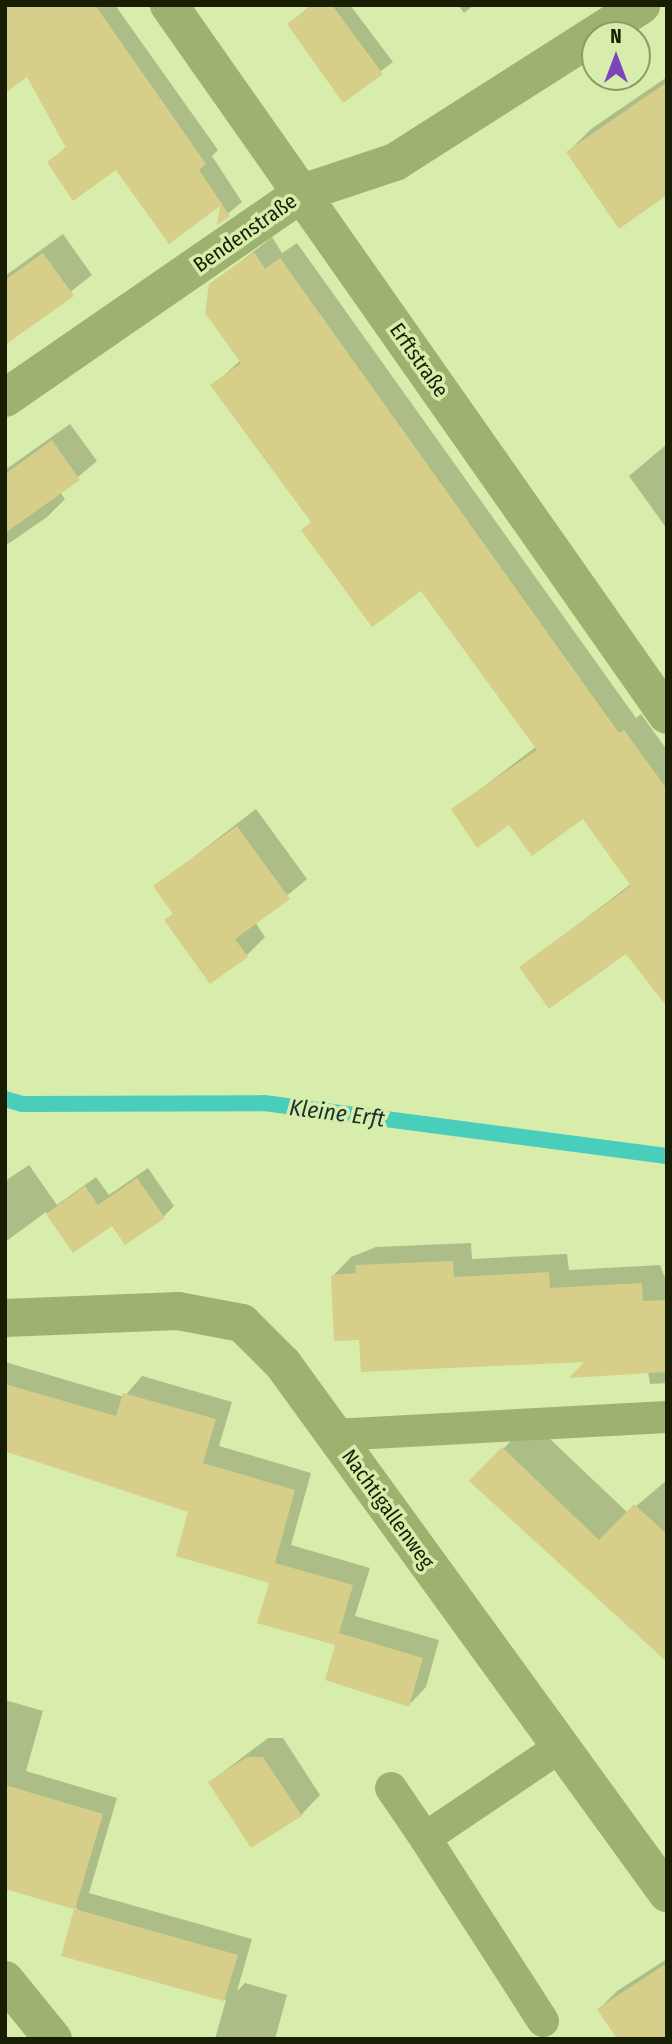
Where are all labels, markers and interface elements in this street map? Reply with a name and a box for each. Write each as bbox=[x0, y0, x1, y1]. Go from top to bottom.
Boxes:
north arrow bbox=[581, 21, 651, 91]
text: N bbox=[610, 25, 622, 48]
street label: Bendenstraße bbox=[189, 188, 301, 278]
street label: Erftstraße bbox=[384, 318, 454, 402]
water label: Kleine Erft bbox=[288, 1093, 386, 1133]
street label: Nachtigallenweg bbox=[336, 1444, 440, 1574]

